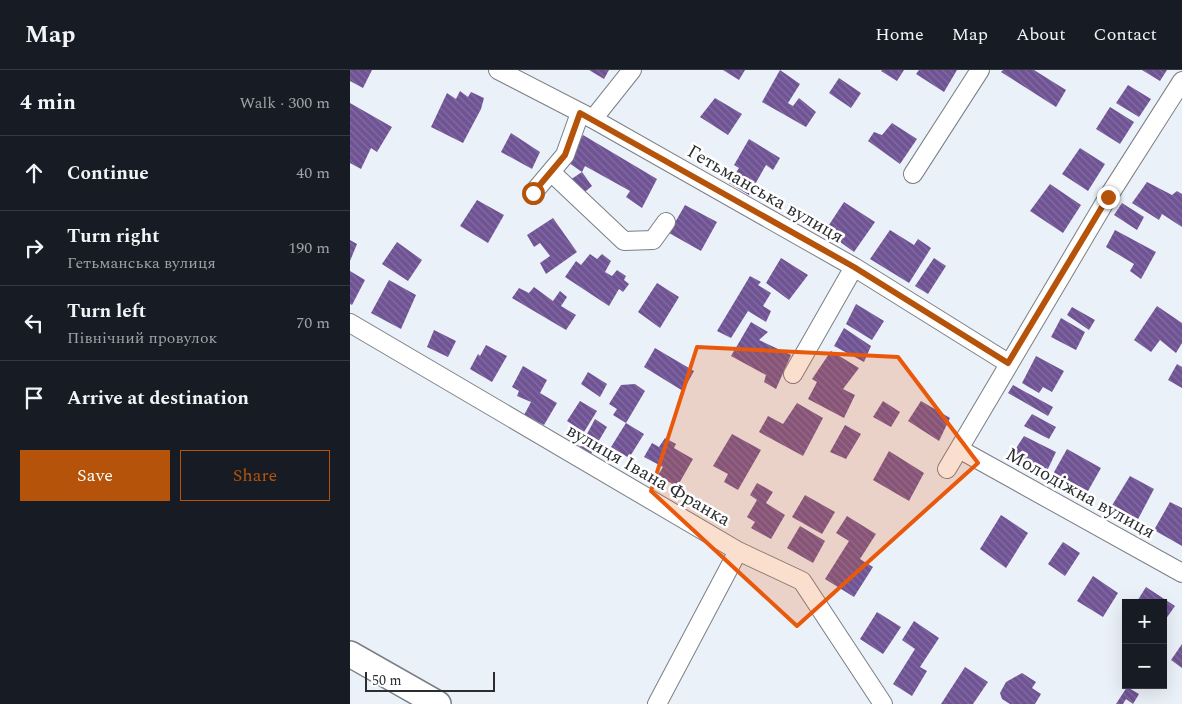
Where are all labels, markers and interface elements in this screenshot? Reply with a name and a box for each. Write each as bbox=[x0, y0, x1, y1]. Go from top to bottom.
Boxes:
text: Map bbox=[25, 17, 75, 53]
text: Home bbox=[875, 21, 924, 48]
text: Map bbox=[952, 21, 988, 48]
text: About bbox=[1016, 21, 1066, 48]
text: Contact bbox=[1094, 21, 1157, 48]
text: 4 min bbox=[20, 87, 76, 119]
text: Walk · 300 m bbox=[239, 91, 330, 115]
street label: Гетьманська вулиця bbox=[681, 138, 849, 251]
icon: ahead bbox=[20, 159, 48, 187]
text: Continue bbox=[67, 159, 149, 188]
text: 40 m bbox=[296, 161, 330, 185]
route start bbox=[522, 182, 545, 205]
route end bbox=[1097, 186, 1120, 209]
text: Turn right bbox=[67, 222, 160, 251]
icon: right bbox=[20, 234, 48, 262]
text: 190 m bbox=[288, 236, 330, 260]
text: Гетьманська вулиця bbox=[67, 251, 216, 275]
text: Turn left bbox=[67, 297, 146, 326]
icon: left bbox=[20, 309, 48, 337]
text: 70 m bbox=[296, 311, 330, 335]
text: Північний провулок bbox=[67, 326, 218, 350]
icon: arrive bbox=[20, 384, 48, 412]
text: Arrive at destination bbox=[67, 384, 249, 413]
street label: вулиця Івана Франка bbox=[561, 416, 736, 535]
street label: Молодіжна вулиця bbox=[1000, 440, 1160, 546]
button: Save bbox=[20, 450, 170, 501]
button: Share bbox=[180, 450, 330, 501]
map controls bbox=[1122, 599, 1167, 689]
button: + bbox=[1122, 599, 1167, 644]
button: − bbox=[1122, 644, 1167, 689]
scale bar bbox=[365, 669, 495, 692]
text: 50 m bbox=[372, 670, 402, 691]

